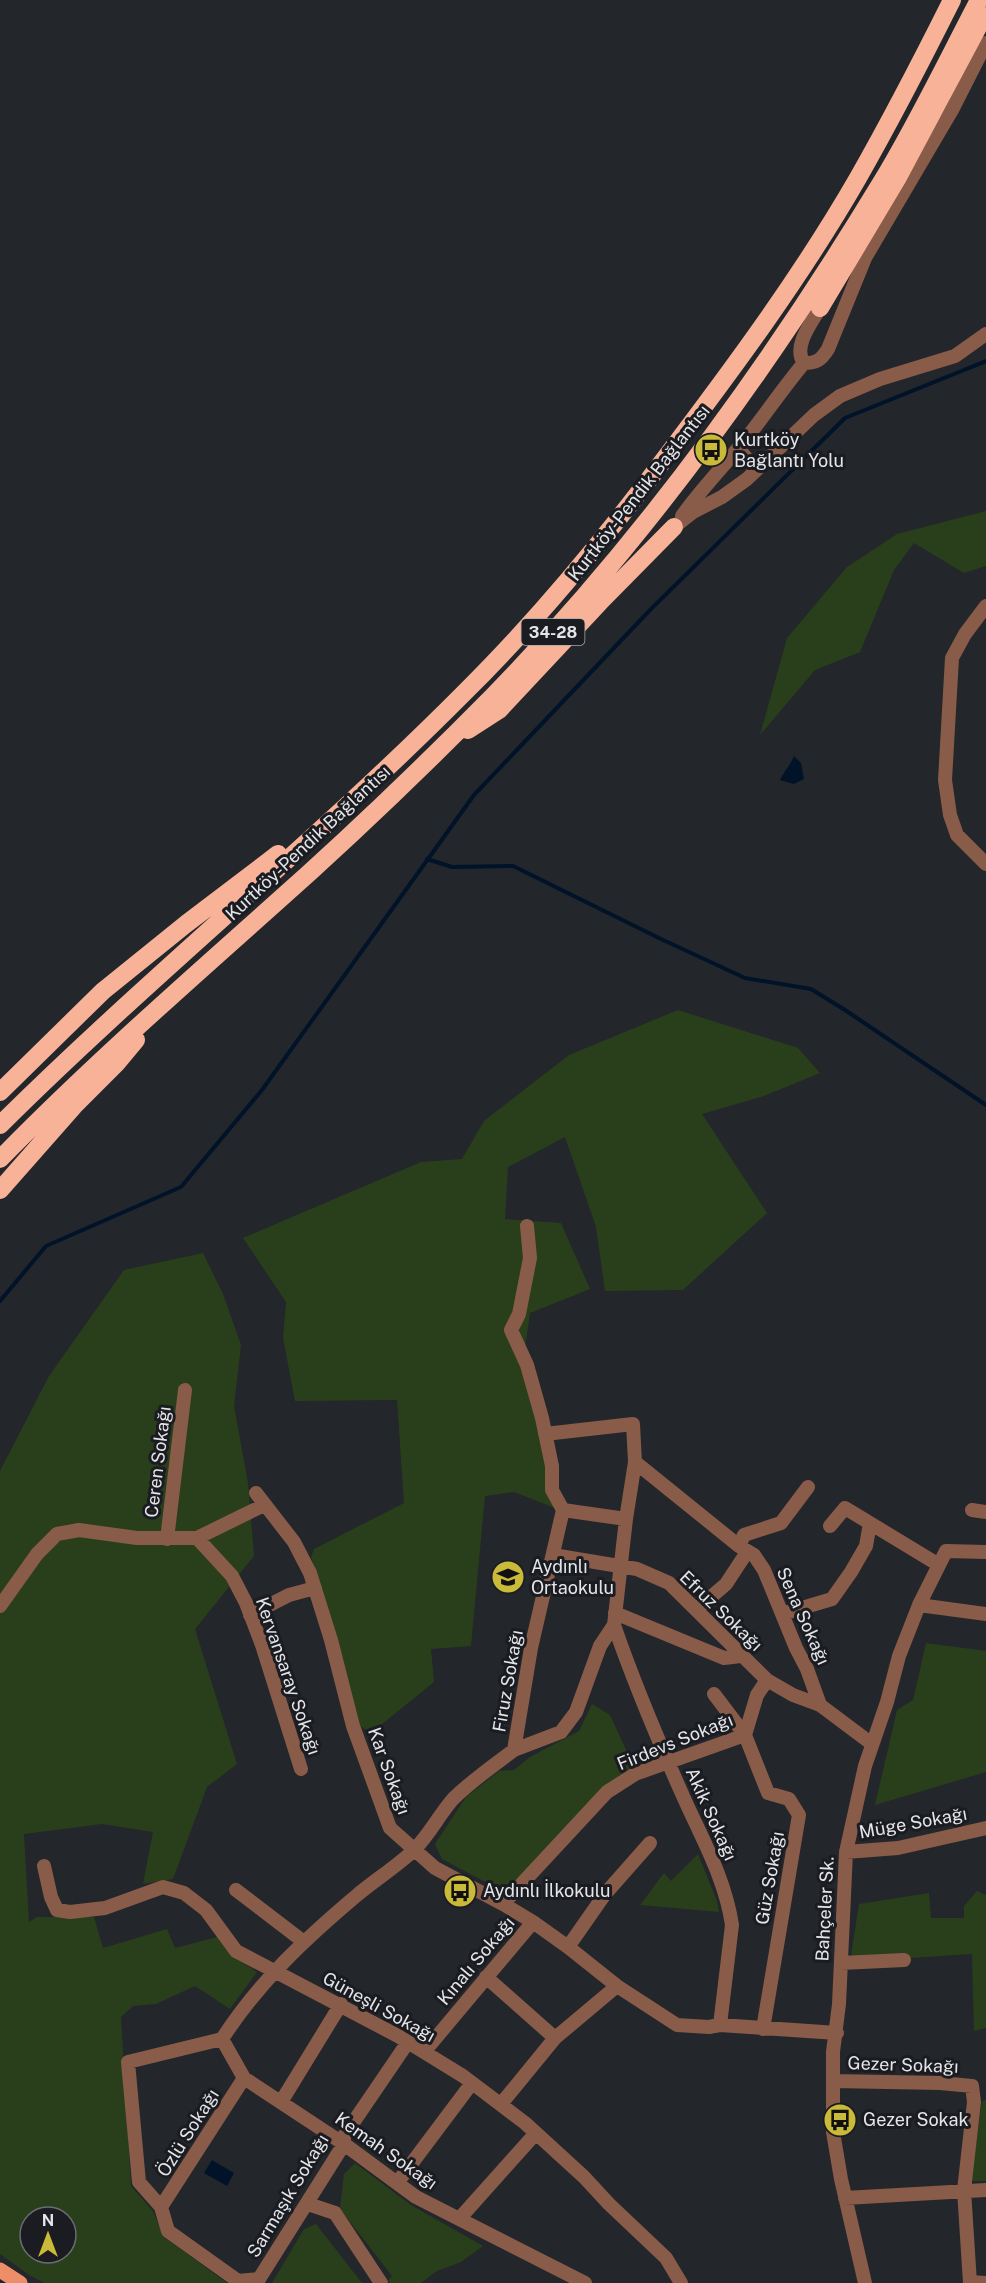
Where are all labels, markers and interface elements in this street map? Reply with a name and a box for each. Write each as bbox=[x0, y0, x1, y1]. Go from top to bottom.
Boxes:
street label: Kurtköy-Pendik Bağlantısı bbox=[563, 401, 714, 585]
place label: Kurtköy Bağlantı Yolu bbox=[734, 429, 844, 471]
bus stop icon: Kurtköy Bağlantı Yolu bbox=[693, 432, 729, 468]
road number: 34-28 bbox=[522, 619, 584, 645]
street label: Kurtköy-Pendik Bağlantısı bbox=[221, 761, 394, 924]
street label: Ceren Sokağı bbox=[140, 1405, 175, 1519]
place label: Aydınlı Ortaokulu bbox=[531, 1556, 614, 1598]
school or university icon: Aydınlı Ortaokulu bbox=[490, 1559, 526, 1595]
street label: Sena Sokağı bbox=[773, 1564, 834, 1668]
street label: Efruz Sokağı bbox=[676, 1566, 767, 1655]
street label: Kervansaray Sokağı bbox=[252, 1594, 325, 1757]
street label: Firuz Sokağı bbox=[488, 1628, 527, 1734]
street label: Firdevs Sokağı bbox=[614, 1709, 736, 1774]
street label: Kar Sokağı bbox=[364, 1724, 415, 1817]
street label: Akik Sokağı bbox=[682, 1764, 741, 1864]
street label: Müge Sokağı bbox=[857, 1803, 969, 1842]
street label: Güz Sokağı bbox=[751, 1830, 788, 1926]
street label: Bahçeler Sk. bbox=[811, 1856, 838, 1962]
bus stop icon: Aydınlı İlkokulu bbox=[442, 1873, 478, 1909]
place label: Aydınlı İlkokulu bbox=[483, 1879, 610, 1901]
street label: Kınalı Sokağı bbox=[433, 1912, 519, 2009]
street label: Güneşli Sokağı bbox=[319, 1967, 439, 2046]
street label: Gezer Sokağı bbox=[847, 2052, 959, 2077]
street label: Özlü Sokağı bbox=[151, 2084, 223, 2180]
bus stop icon: Gezer Sokak bbox=[822, 2102, 858, 2138]
street label: Kemah Sokağı bbox=[331, 2108, 441, 2194]
place label: Gezer Sokak bbox=[863, 2109, 969, 2130]
street label: Sarmaşık Sokağı bbox=[242, 2130, 333, 2261]
north arrow bbox=[18, 2205, 78, 2265]
text: N bbox=[42, 2211, 54, 2230]

